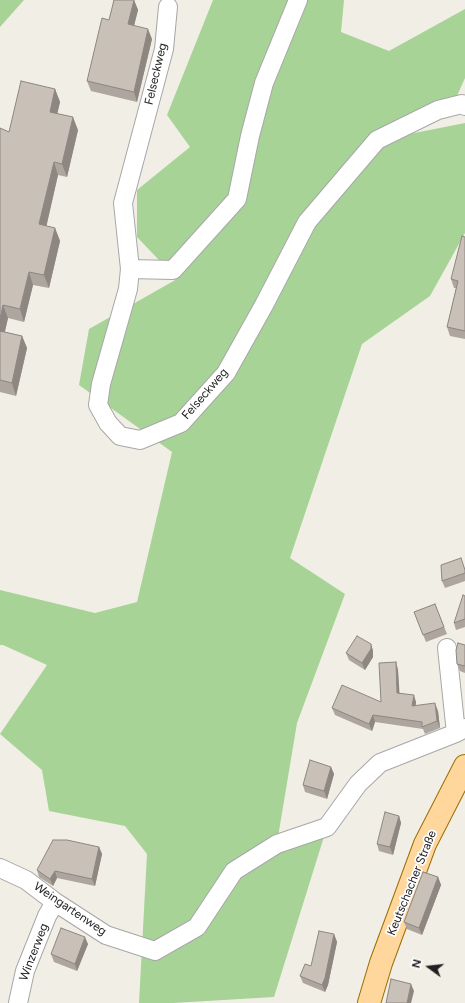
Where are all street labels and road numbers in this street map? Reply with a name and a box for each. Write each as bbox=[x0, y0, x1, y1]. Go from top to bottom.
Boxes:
street label: Felseckweg bbox=[142, 42, 170, 106]
street label: Felseckweg bbox=[179, 366, 231, 422]
street label: Keutschacher Straße bbox=[384, 828, 440, 938]
street label: Weingartenweg bbox=[31, 879, 109, 939]
street label: Winzerweg bbox=[16, 921, 52, 983]

